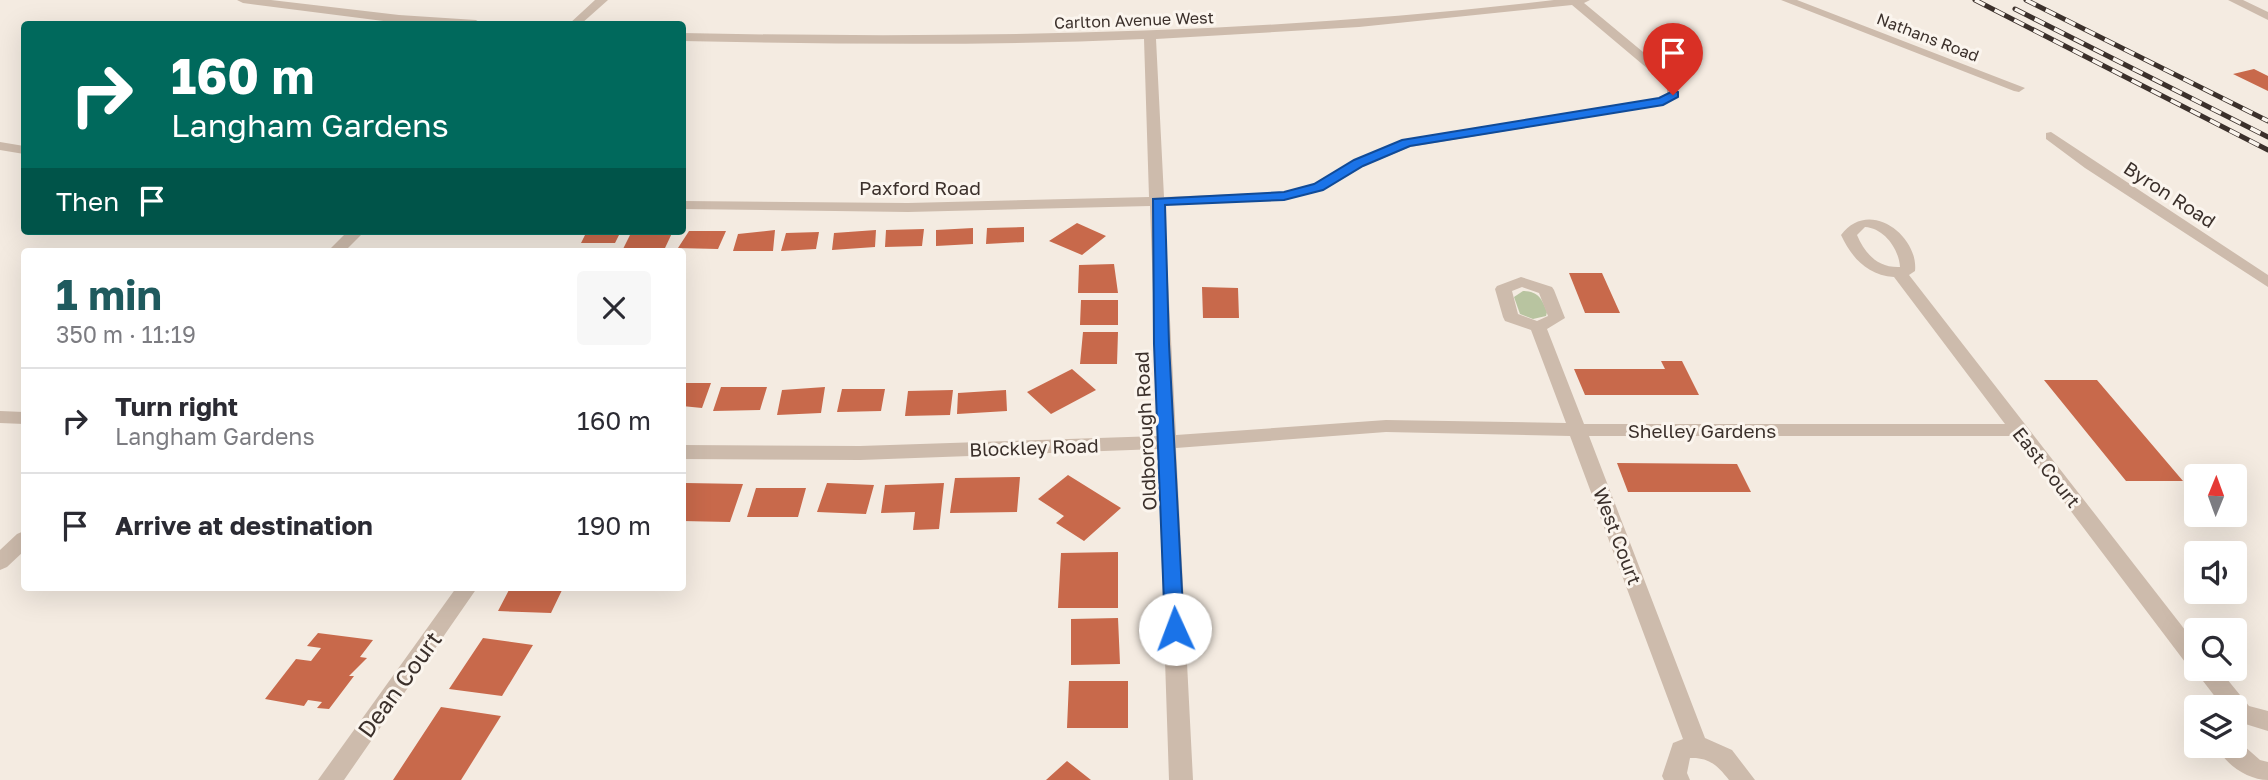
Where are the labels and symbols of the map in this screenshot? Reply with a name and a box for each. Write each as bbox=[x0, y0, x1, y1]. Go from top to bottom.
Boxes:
street label: Carlton Avenue West bbox=[1054, 7, 1214, 33]
street label: Nathans Road bbox=[1874, 8, 1982, 66]
pin bbox=[1643, 23, 1703, 95]
street label: Byron Road bbox=[2120, 156, 2220, 232]
street label: Paxford Road bbox=[859, 176, 981, 199]
street label: Oldborough Road bbox=[1129, 351, 1161, 511]
street label: Shelley Gardens bbox=[1628, 419, 1776, 442]
street label: East Court bbox=[2008, 422, 2086, 512]
street label: Blockley Road bbox=[969, 433, 1099, 461]
north arrow bbox=[2184, 464, 2247, 527]
street label: West Court bbox=[1589, 484, 1647, 588]
position arrow bbox=[1138, 592, 1212, 666]
street label: Dean Court bbox=[351, 625, 447, 743]

